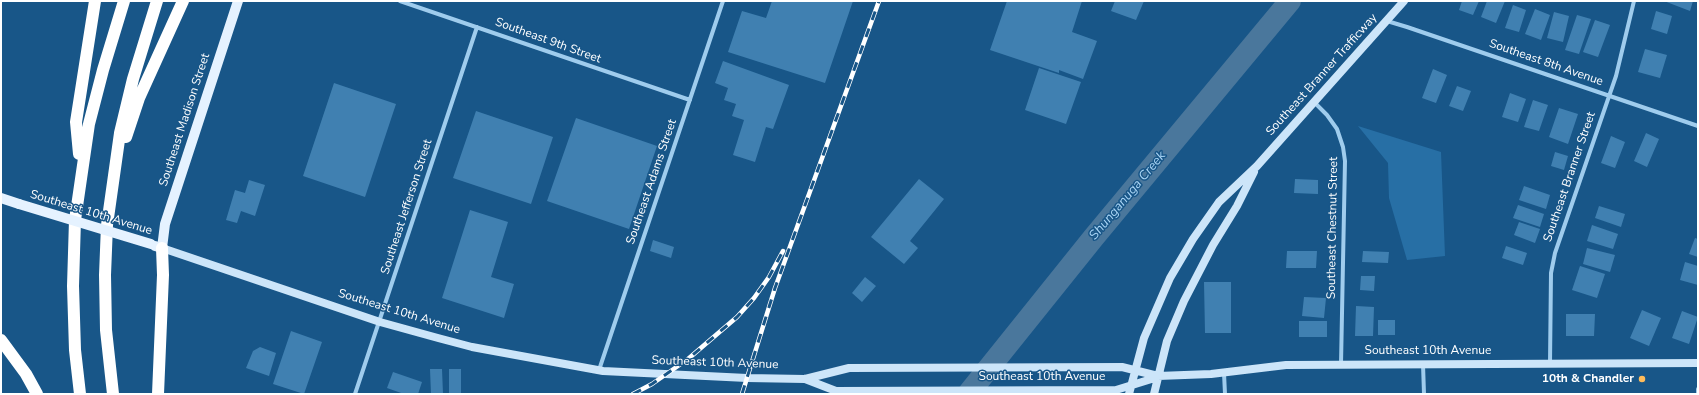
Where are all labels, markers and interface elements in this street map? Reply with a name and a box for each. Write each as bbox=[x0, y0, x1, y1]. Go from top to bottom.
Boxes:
street label: Southeast Branner Trafficway bbox=[1263, 11, 1381, 139]
street label: Southeast 9th Street bbox=[493, 15, 603, 67]
street label: Southeast 8th Avenue bbox=[1487, 37, 1605, 89]
street label: Southeast Madison Street bbox=[157, 52, 213, 188]
street label: Southeast Branner Street bbox=[1541, 110, 1599, 244]
street label: Southeast Adams Street bbox=[624, 118, 680, 246]
street label: Southeast Jefferson Street bbox=[378, 138, 436, 276]
water label: Shunganuga Creek bbox=[1086, 149, 1170, 243]
street label: Southeast Chestnut Street bbox=[1325, 157, 1341, 299]
street label: Southeast 10th Avenue bbox=[28, 188, 154, 238]
street label: Southeast 10th Avenue bbox=[336, 287, 462, 337]
street label: Southeast 10th Avenue bbox=[1365, 344, 1491, 358]
street label: Southeast 10th Avenue bbox=[651, 354, 779, 372]
street label: Southeast 10th Avenue bbox=[979, 370, 1105, 384]
place label: 10th & Chandler bbox=[1542, 372, 1634, 386]
marker: 10th & Chandler bbox=[1637, 374, 1647, 384]

